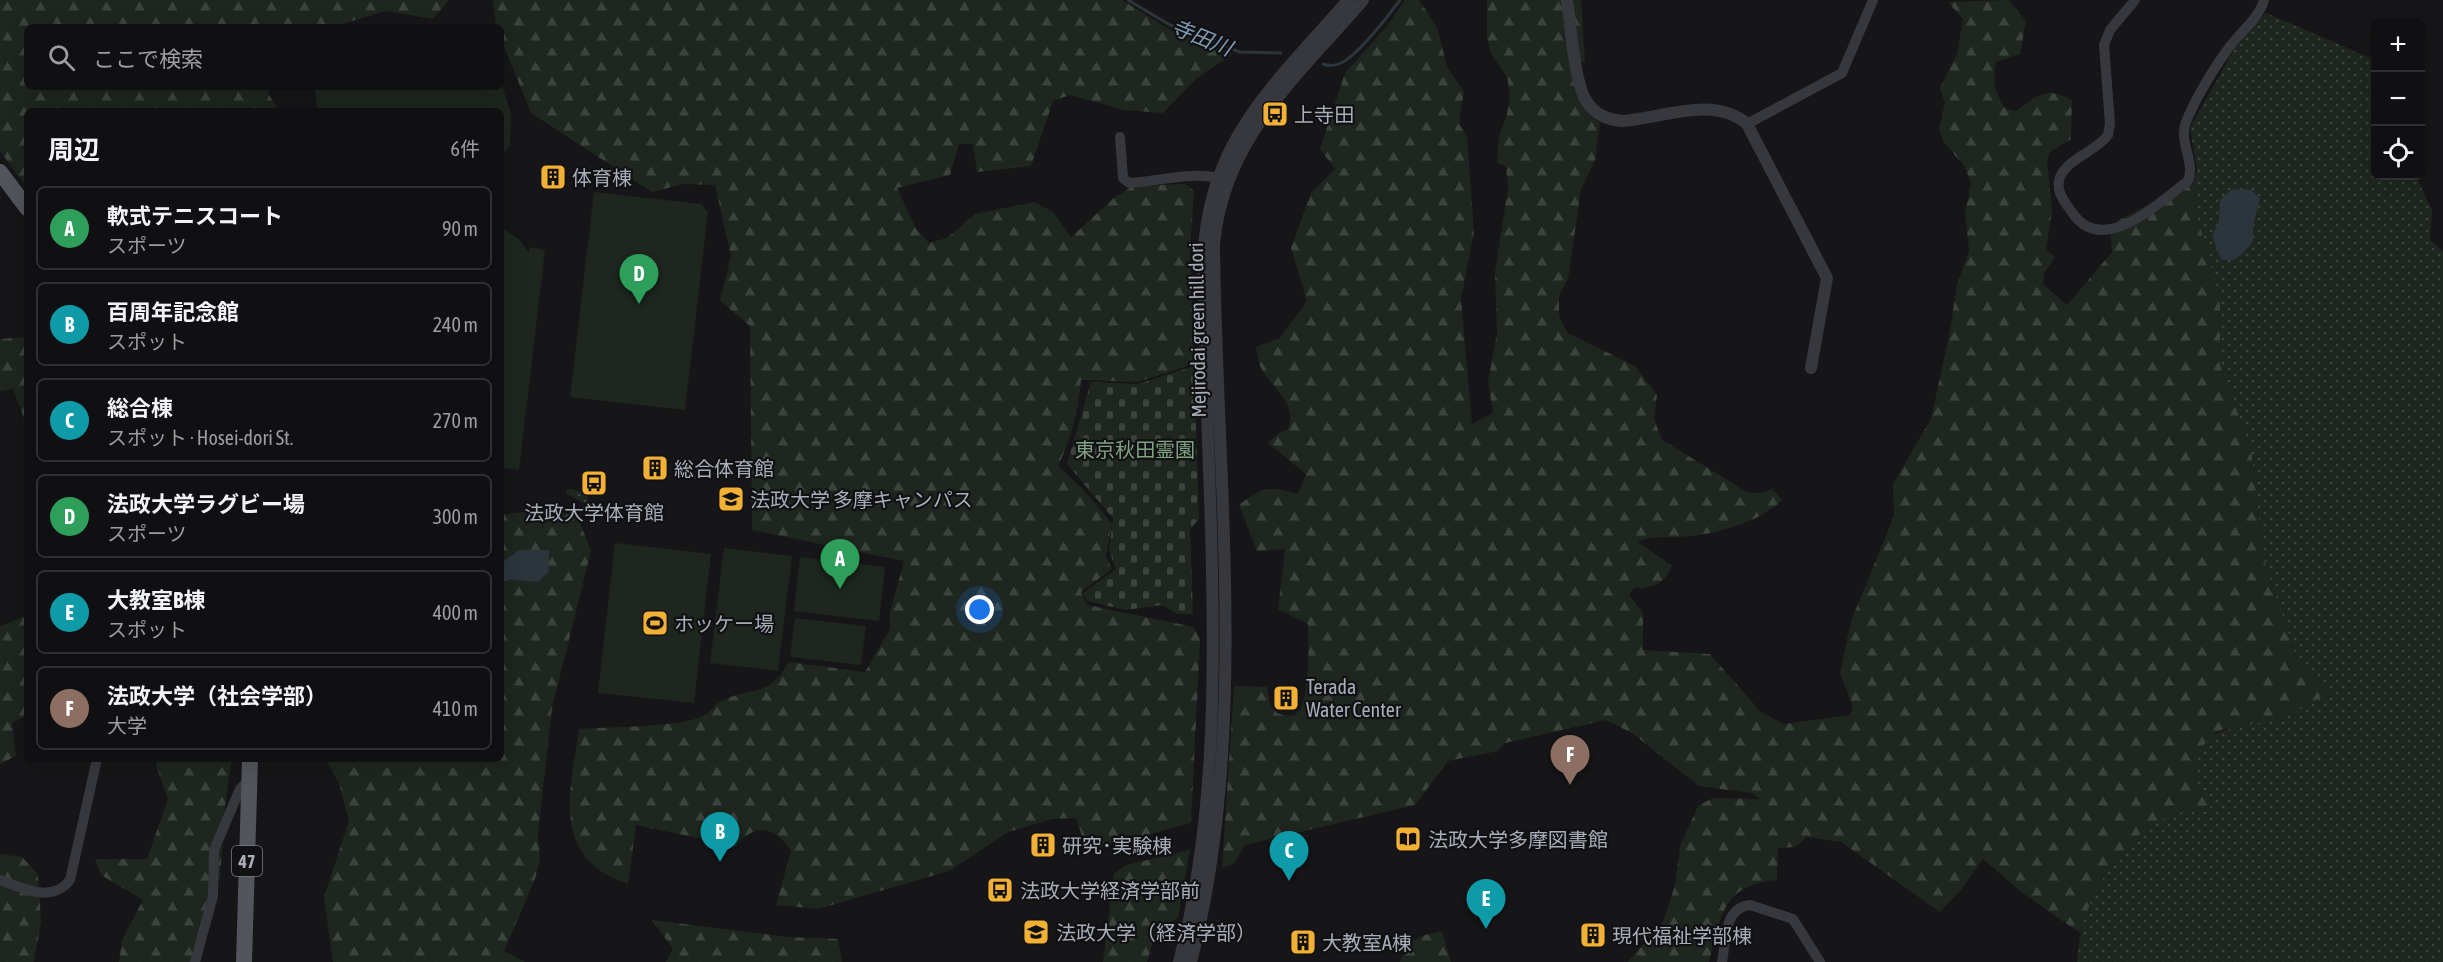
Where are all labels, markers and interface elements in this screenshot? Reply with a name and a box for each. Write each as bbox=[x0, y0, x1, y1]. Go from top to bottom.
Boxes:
water label: 寺田川 bbox=[1168, 14, 1238, 61]
map controls bbox=[2371, 18, 2425, 180]
button: + bbox=[2371, 18, 2425, 72]
search box bbox=[24, 24, 504, 90]
icon: search bbox=[45, 41, 78, 74]
text: ここで検索 bbox=[93, 46, 203, 72]
button: − bbox=[2371, 72, 2425, 126]
bus stop icon: 上寺田 bbox=[1260, 99, 1290, 129]
place label: 上寺田 bbox=[1294, 103, 1354, 126]
button: locate bbox=[2371, 126, 2425, 180]
text: 周辺 bbox=[48, 135, 100, 165]
text: 6件 bbox=[451, 137, 480, 160]
building icon: 体育棟 bbox=[538, 162, 568, 192]
place label: 体育棟 bbox=[572, 166, 632, 189]
text: 軟式テニスコート bbox=[107, 203, 283, 229]
text: A bbox=[65, 217, 74, 240]
text: 90 m bbox=[442, 217, 478, 240]
text: スポーツ bbox=[107, 234, 187, 257]
street label: Mejirodai green hill dori bbox=[1184, 242, 1210, 418]
pin: D bbox=[620, 254, 658, 304]
text: 百周年記念館 bbox=[107, 299, 239, 325]
text: B bbox=[65, 313, 74, 336]
text: 240 m bbox=[433, 313, 478, 336]
text: スポット bbox=[107, 330, 187, 353]
text: 総合棟 bbox=[107, 395, 173, 421]
text: C bbox=[65, 409, 74, 432]
text: 270 m bbox=[433, 409, 478, 432]
text: スポット · Hosei-dori St. bbox=[107, 426, 293, 449]
park label: 東京秋田霊園 bbox=[1075, 438, 1195, 461]
building icon: 総合体育館 bbox=[640, 453, 670, 483]
place label: 総合体育館 bbox=[674, 457, 774, 480]
bus stop icon: 法政大学体育館 bbox=[579, 468, 609, 498]
school or university icon: 法政大学 多摩キャンパス bbox=[716, 484, 746, 514]
place label: 法政大学 多摩キャンパス bbox=[750, 488, 973, 511]
text: 法政大学ラグビー場 bbox=[107, 491, 305, 517]
place label: 法政大学体育館 bbox=[524, 501, 664, 524]
text: D bbox=[64, 505, 75, 528]
text: 300 m bbox=[433, 505, 478, 528]
text: スポーツ bbox=[107, 522, 187, 545]
pin: A bbox=[820, 540, 860, 589]
text: 大教室B棟 bbox=[107, 587, 205, 613]
your location bbox=[965, 595, 994, 624]
text: E bbox=[65, 601, 74, 624]
text: 400 m bbox=[433, 601, 478, 624]
sports icon: ホッケー場 bbox=[640, 608, 670, 638]
place label: ホッケー場 bbox=[674, 612, 774, 635]
text: スポット bbox=[107, 618, 187, 641]
place label: Terada Water Center bbox=[1306, 675, 1402, 721]
text: 法政大学（社会学部） bbox=[107, 683, 327, 709]
building icon: Terada Water Center bbox=[1271, 683, 1301, 713]
text: F bbox=[65, 697, 74, 720]
text: 410 m bbox=[433, 697, 478, 720]
text: 大学 bbox=[107, 714, 147, 737]
pin: F bbox=[1550, 736, 1590, 785]
pin: B bbox=[700, 812, 740, 862]
library icon: 法政大学多摩図書館 bbox=[1393, 824, 1423, 854]
place label: 法政大学多摩図書館 bbox=[1428, 828, 1608, 851]
building icon: 研究･実験棟 bbox=[1028, 830, 1058, 860]
pin: C bbox=[1270, 832, 1308, 881]
place label: 研究･実験棟 bbox=[1062, 834, 1172, 857]
road number: 47 bbox=[232, 846, 262, 876]
bus stop icon: 法政大学経済学部前 bbox=[985, 875, 1015, 905]
place label: 法政大学経済学部前 bbox=[1020, 879, 1200, 902]
pin: E bbox=[1466, 880, 1506, 929]
school or university icon: 法政大学（経済学部） bbox=[1021, 917, 1051, 947]
building icon: 現代福祉学部棟 bbox=[1578, 920, 1608, 950]
place label: 法政大学（経済学部） bbox=[1056, 921, 1256, 944]
place label: 現代福祉学部棟 bbox=[1612, 924, 1752, 947]
building icon: 大教室A棟 bbox=[1288, 927, 1318, 957]
place label: 大教室A棟 bbox=[1322, 931, 1412, 954]

